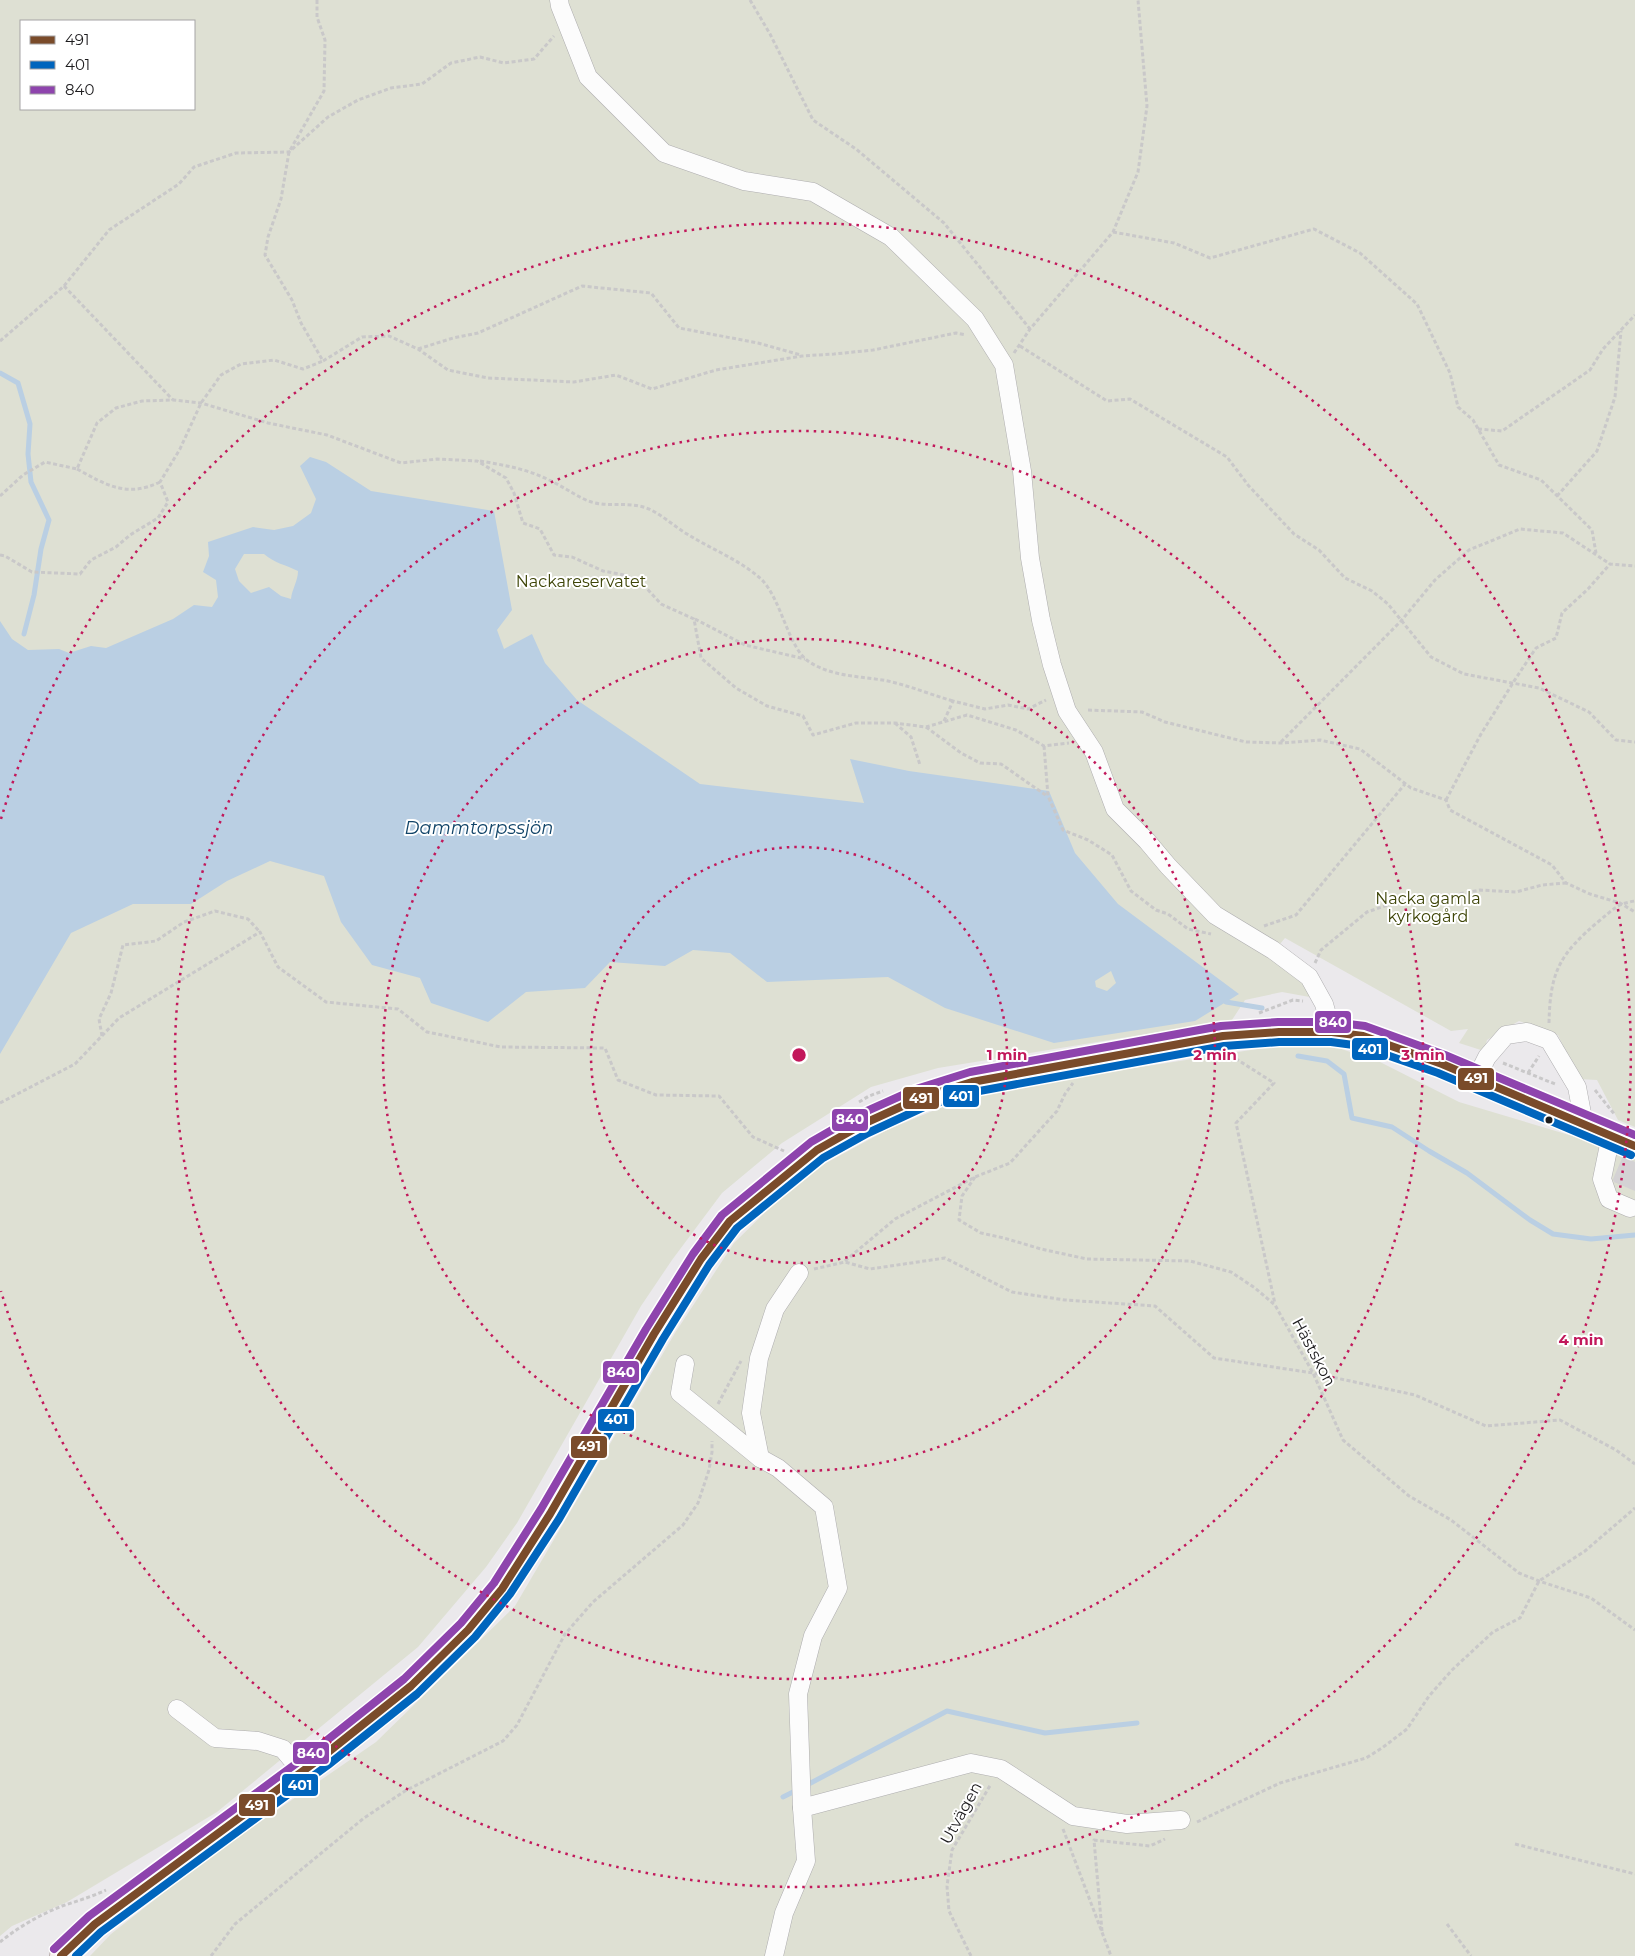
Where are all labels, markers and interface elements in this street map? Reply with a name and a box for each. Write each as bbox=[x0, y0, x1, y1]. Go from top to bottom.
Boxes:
legend bbox=[20, 20, 195, 110]
text: 491 bbox=[65, 30, 89, 49]
text: 401 bbox=[65, 55, 90, 74]
text: 840 bbox=[65, 80, 94, 99]
park label: Nackareservatet bbox=[516, 572, 647, 591]
water label: Dammtorpssjön bbox=[405, 817, 553, 839]
park label: Nacka gamla kyrkogård bbox=[1375, 889, 1481, 926]
line badge: 840 bbox=[1314, 1010, 1352, 1034]
text: 840 bbox=[1319, 1013, 1347, 1031]
line badge: 401 bbox=[1351, 1037, 1389, 1061]
text: 401 bbox=[1358, 1040, 1382, 1058]
text: 1 min bbox=[987, 1045, 1027, 1064]
text: 2 min bbox=[1193, 1045, 1237, 1064]
text: 3 min bbox=[1400, 1045, 1445, 1064]
centre of rings bbox=[790, 1046, 808, 1064]
line badge: 491 bbox=[1457, 1067, 1495, 1091]
text: 491 bbox=[1464, 1069, 1488, 1087]
line badge: 401 bbox=[942, 1084, 980, 1108]
line badge: 491 bbox=[902, 1086, 940, 1110]
text: 401 bbox=[949, 1087, 973, 1105]
text: 491 bbox=[909, 1089, 933, 1107]
line badge: 840 bbox=[831, 1108, 869, 1132]
text: 840 bbox=[836, 1110, 864, 1128]
unlabelled marker bbox=[1544, 1115, 1554, 1125]
street label: Hästskon bbox=[1288, 1315, 1340, 1389]
text: 4 min bbox=[1558, 1330, 1604, 1349]
line badge: 840 bbox=[602, 1360, 640, 1384]
text: 840 bbox=[607, 1363, 635, 1381]
line badge: 401 bbox=[597, 1408, 635, 1432]
text: 401 bbox=[604, 1410, 628, 1428]
line badge: 491 bbox=[570, 1435, 608, 1459]
text: 491 bbox=[577, 1437, 601, 1455]
line badge: 840 bbox=[292, 1741, 330, 1765]
text: 840 bbox=[297, 1744, 325, 1762]
line badge: 401 bbox=[281, 1773, 319, 1797]
text: 401 bbox=[288, 1776, 312, 1794]
street label: Utvägen bbox=[936, 1779, 986, 1847]
line badge: 491 bbox=[238, 1793, 276, 1817]
text: 491 bbox=[245, 1796, 269, 1814]

